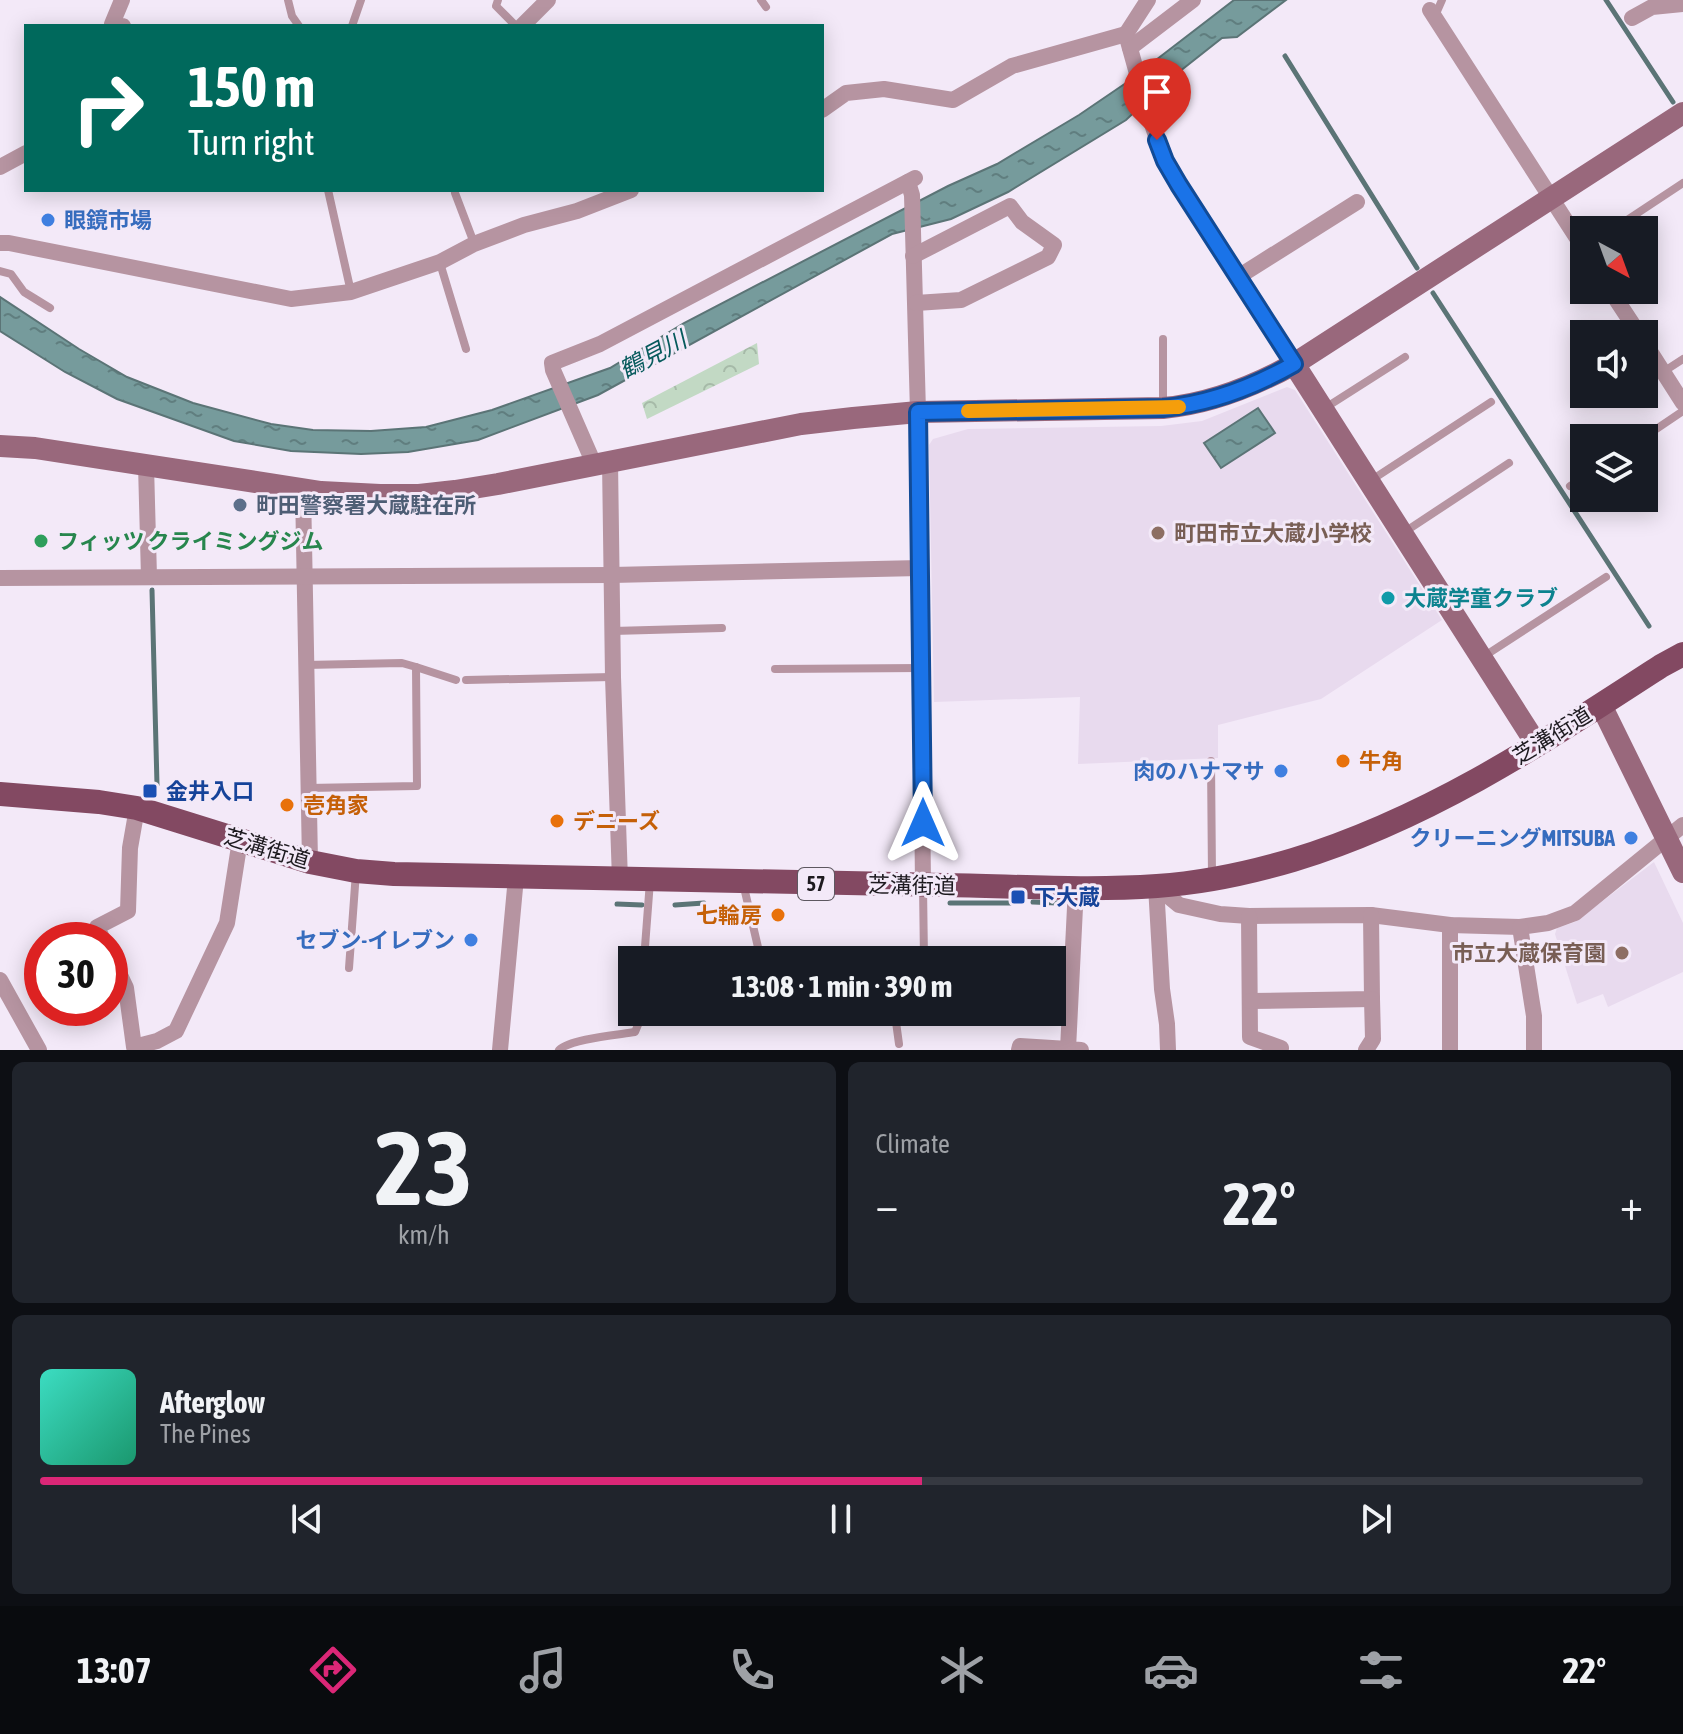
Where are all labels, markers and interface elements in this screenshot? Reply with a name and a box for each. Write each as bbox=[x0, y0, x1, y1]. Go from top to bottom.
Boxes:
text: 150 m bbox=[188, 55, 315, 119]
icon: right bbox=[56, 56, 160, 160]
pin bbox=[1123, 58, 1191, 140]
icon: arrive bbox=[1135, 70, 1179, 114]
text: Turn right bbox=[188, 121, 315, 163]
place label: 眼鏡市場 bbox=[64, 207, 152, 233]
marker: 眼鏡市場 bbox=[39, 211, 57, 229]
north arrow bbox=[1570, 216, 1658, 304]
map controls bbox=[1570, 216, 1658, 512]
button: sound bbox=[1570, 320, 1658, 408]
water label: 鶴見川 bbox=[615, 324, 694, 383]
button: layers bbox=[1570, 424, 1658, 512]
place label: 町田警察署大蔵駐在所 bbox=[256, 492, 476, 518]
marker: 町田警察署大蔵駐在所 bbox=[231, 496, 249, 514]
place label: 町田市立大蔵小学校 bbox=[1174, 520, 1372, 546]
marker: 町田市立大蔵小学校 bbox=[1149, 524, 1167, 542]
place label: フィッツ クライミングジム bbox=[57, 528, 324, 554]
marker: フィッツ クライミングジム bbox=[32, 532, 50, 550]
place label: 大蔵学童クラブ bbox=[1404, 585, 1558, 611]
marker: 大蔵学童クラブ bbox=[1379, 589, 1397, 607]
street label: 芝溝街道 bbox=[1508, 701, 1596, 769]
place label: 牛角 bbox=[1359, 748, 1403, 774]
marker: 牛角 bbox=[1334, 752, 1352, 770]
place label: 肉のハナマサ bbox=[1133, 758, 1265, 784]
marker: 肉のハナマサ bbox=[1272, 762, 1290, 780]
place label: 金井入口 bbox=[166, 778, 254, 804]
position arrow bbox=[881, 781, 965, 865]
marker: 金井入口 bbox=[141, 782, 159, 800]
place label: 壱角家 bbox=[303, 792, 369, 818]
marker: 壱角家 bbox=[278, 796, 296, 814]
place label: デニーズ bbox=[573, 808, 660, 834]
marker: デニーズ bbox=[548, 812, 566, 830]
street label: 芝溝街道 bbox=[221, 823, 313, 873]
place label: クリーニングMITSUBA bbox=[1410, 825, 1615, 851]
marker: クリーニングMITSUBA bbox=[1622, 829, 1640, 847]
road number: 57 bbox=[798, 868, 834, 900]
street label: 芝溝街道 bbox=[868, 871, 956, 899]
place label: 下大蔵 bbox=[1034, 884, 1100, 910]
marker: 下大蔵 bbox=[1009, 888, 1027, 906]
place label: 七輪房 bbox=[696, 902, 762, 928]
marker: 七輪房 bbox=[769, 906, 787, 924]
speed limit sign: 30 bbox=[24, 922, 128, 1026]
place label: セブン-イレブン bbox=[295, 927, 455, 953]
marker: セブン-イレブン bbox=[462, 931, 480, 949]
place label: 市立大蔵保育園 bbox=[1452, 940, 1606, 966]
marker: 市立大蔵保育園 bbox=[1613, 944, 1631, 962]
text: 13:08 · 1 min · 390 m bbox=[732, 969, 952, 1003]
text: 23 bbox=[375, 1108, 473, 1227]
text: Climate bbox=[876, 1129, 950, 1159]
text: 22° bbox=[1223, 1169, 1296, 1238]
text: − bbox=[876, 1179, 898, 1229]
text: + bbox=[1620, 1179, 1643, 1229]
text: km/h bbox=[398, 1220, 450, 1250]
text: Afterglow bbox=[160, 1385, 265, 1419]
text: The Pines bbox=[160, 1419, 251, 1449]
icon: previous bbox=[285, 1497, 329, 1541]
icon: pause bbox=[819, 1497, 863, 1541]
icon: next bbox=[1354, 1497, 1398, 1541]
icon: directions bbox=[305, 1642, 361, 1698]
icon: music bbox=[515, 1642, 571, 1698]
icon: phone bbox=[724, 1642, 780, 1698]
icon: climate bbox=[934, 1642, 990, 1698]
icon: car bbox=[1143, 1642, 1199, 1698]
icon: filters bbox=[1353, 1642, 1409, 1698]
text: 13:07 bbox=[77, 1649, 152, 1691]
text: 22° bbox=[1562, 1649, 1606, 1691]

